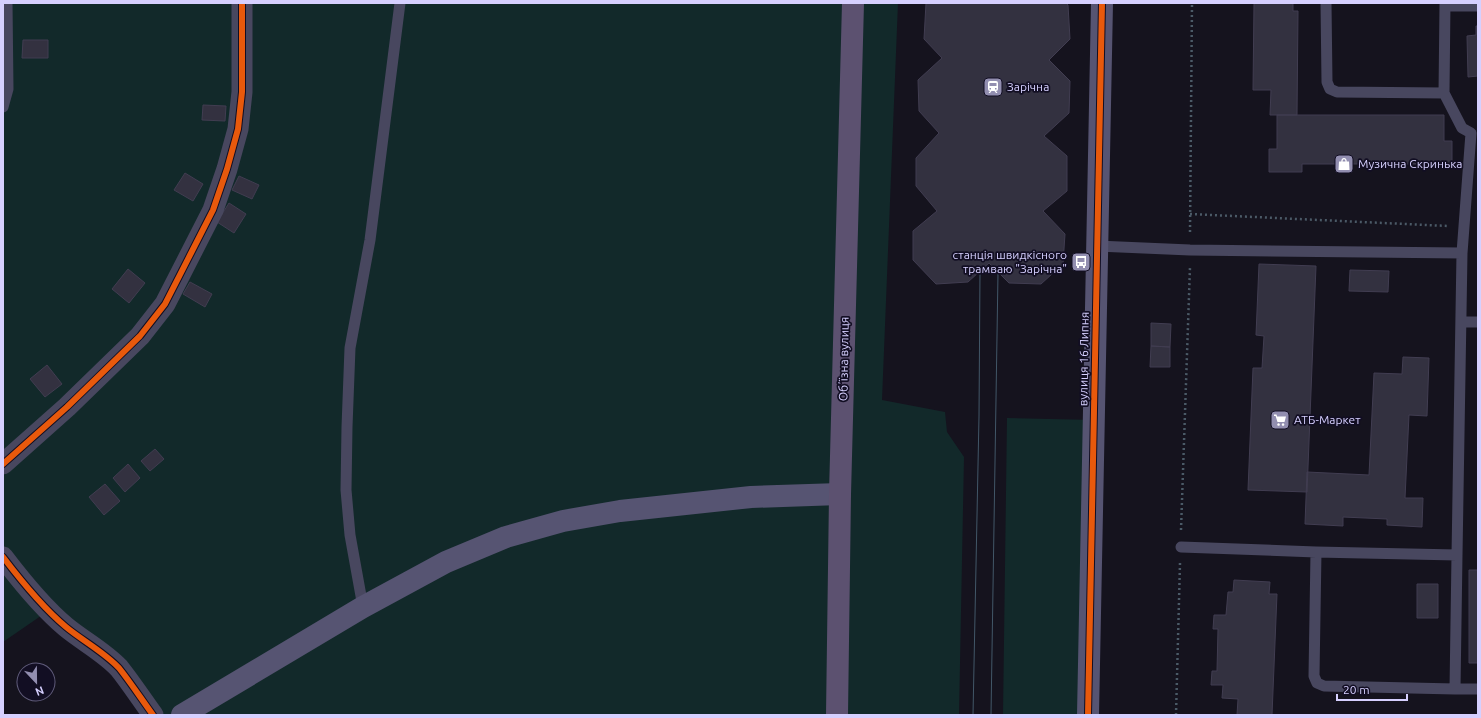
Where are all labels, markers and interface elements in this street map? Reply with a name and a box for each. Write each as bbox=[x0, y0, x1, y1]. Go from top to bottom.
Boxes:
station icon: Зарічна bbox=[982, 76, 1004, 98]
place label: Зарічна bbox=[1007, 80, 1049, 93]
shop icon: Музична Скринька bbox=[1333, 153, 1355, 175]
place label: Музична Скринька bbox=[1358, 157, 1463, 170]
place label: станція швидкісного трамваю "Зарічна" bbox=[953, 248, 1067, 275]
bus stop icon: станція швидкісного трамваю "Зарічна" bbox=[1070, 251, 1092, 273]
street label: вулиця 16 Липня bbox=[1076, 312, 1091, 406]
street label: Обʼїзна вулиця bbox=[836, 317, 851, 401]
supermarket icon: АТБ-Маркет bbox=[1269, 409, 1291, 431]
place label: АТБ-Маркет bbox=[1294, 413, 1361, 426]
north arrow bbox=[16, 662, 56, 702]
scale bar bbox=[1337, 676, 1407, 702]
text: 20 m bbox=[1343, 683, 1370, 696]
text: N bbox=[34, 684, 46, 698]

